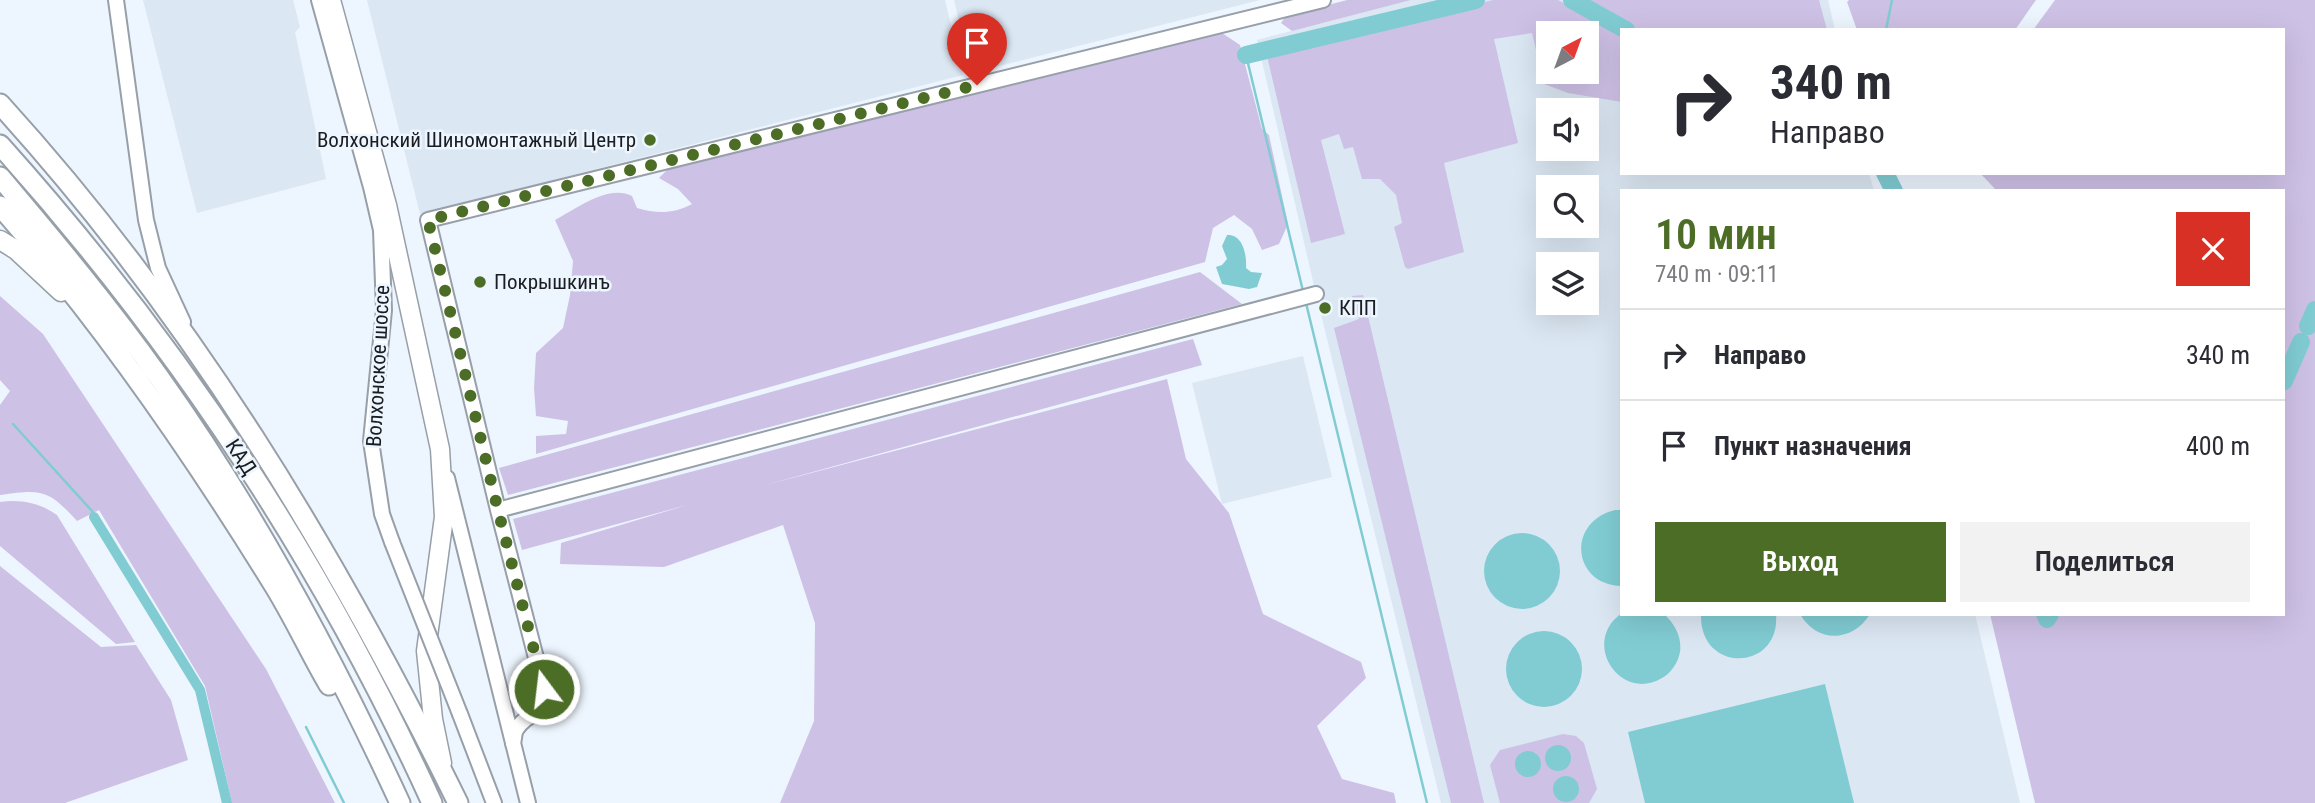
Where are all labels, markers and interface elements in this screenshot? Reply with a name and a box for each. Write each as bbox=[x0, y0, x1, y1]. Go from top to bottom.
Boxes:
pin bbox=[947, 13, 1007, 85]
north arrow bbox=[1536, 21, 1600, 84]
map controls bbox=[1536, 21, 1599, 315]
icon: arrive bbox=[958, 24, 996, 62]
text: 340 m bbox=[1770, 54, 1892, 111]
icon: right bbox=[1655, 56, 1746, 147]
button: sound bbox=[1536, 98, 1599, 161]
text: Направо bbox=[1770, 113, 1885, 151]
place label: Волхонский Шиномонтажный Центр bbox=[317, 128, 636, 152]
marker: Волхонский Шиномонтажный Центр bbox=[642, 132, 658, 148]
button: search bbox=[1536, 175, 1599, 238]
text: 10 мин bbox=[1655, 210, 1777, 259]
button: close bbox=[2176, 212, 2250, 286]
button: layers bbox=[1536, 252, 1599, 315]
text: 740 m · 09:11 bbox=[1655, 261, 1779, 288]
place label: Покрышкинъ bbox=[494, 270, 610, 294]
marker: Покрышкинъ bbox=[472, 274, 488, 290]
street label: Волхонское шоссе bbox=[362, 284, 394, 448]
place label: КПП bbox=[1339, 296, 1377, 320]
marker: КПП bbox=[1317, 300, 1333, 316]
icon: right bbox=[1655, 336, 1693, 374]
text: Направо bbox=[1714, 340, 1806, 370]
text: 340 m bbox=[2186, 340, 2250, 370]
icon: arrive bbox=[1655, 427, 1693, 465]
text: Пункт назначения bbox=[1714, 431, 1912, 461]
text: 400 m bbox=[2186, 431, 2250, 461]
street label: КАД bbox=[221, 435, 261, 480]
button: Выход bbox=[1655, 522, 1946, 602]
button: Поделиться bbox=[1960, 522, 2250, 602]
position arrow bbox=[507, 652, 581, 726]

